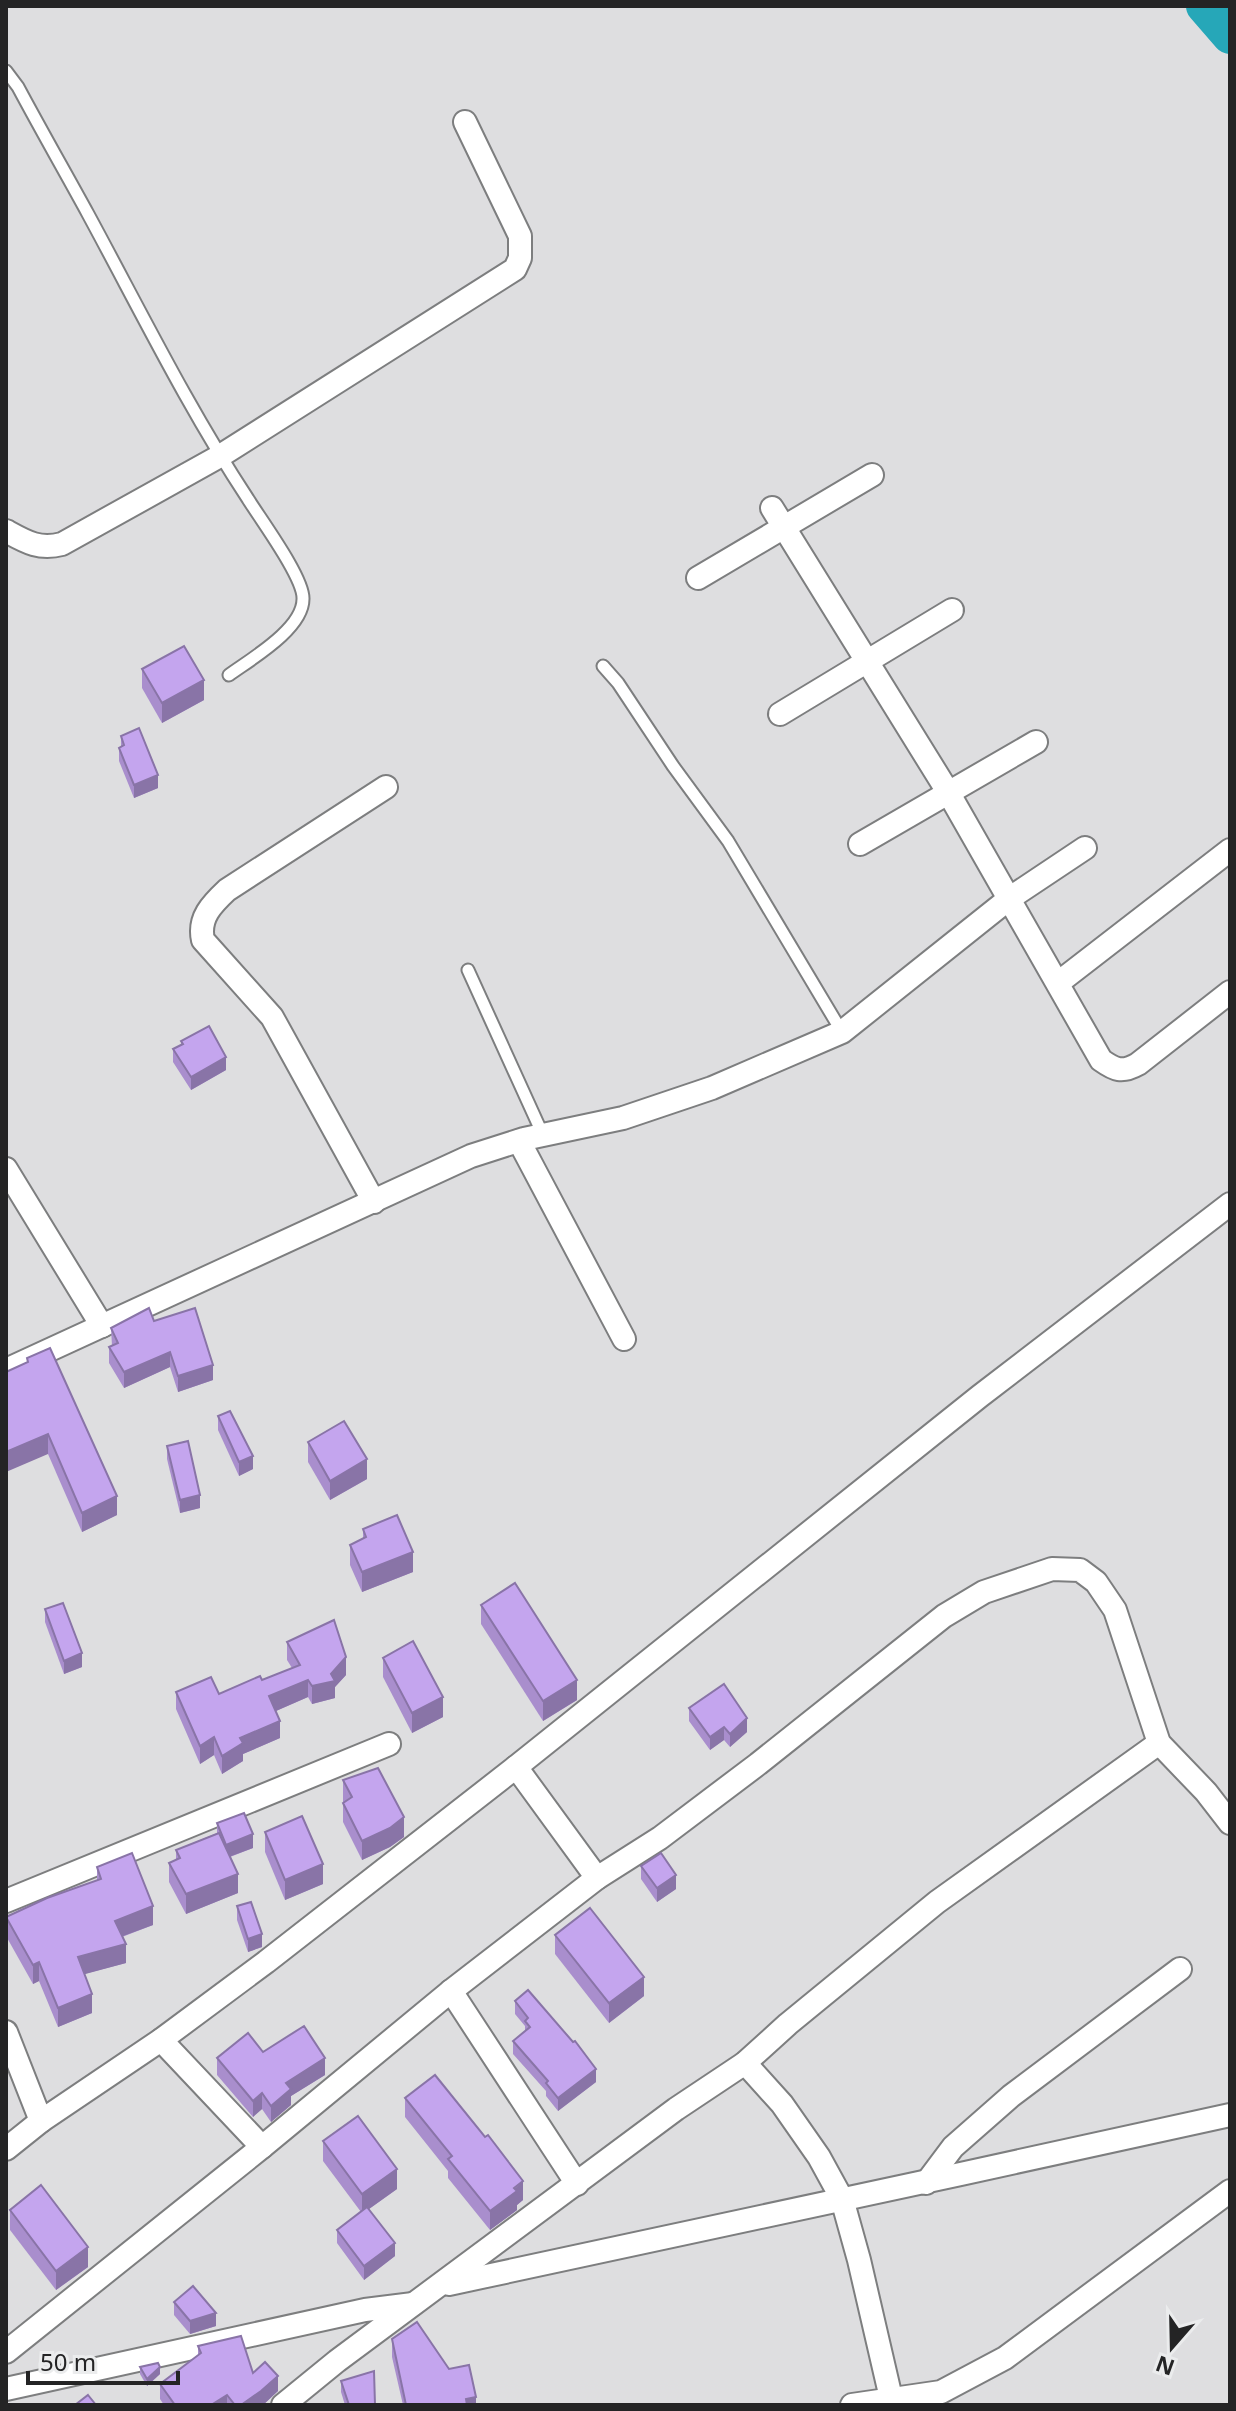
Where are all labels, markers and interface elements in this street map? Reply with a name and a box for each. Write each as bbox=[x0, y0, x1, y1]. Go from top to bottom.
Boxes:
north arrow bbox=[1132, 2307, 1212, 2387]
scale bar bbox=[28, 2335, 178, 2385]
text: 50 m bbox=[40, 2345, 96, 2378]
text: N bbox=[1151, 2350, 1178, 2384]

